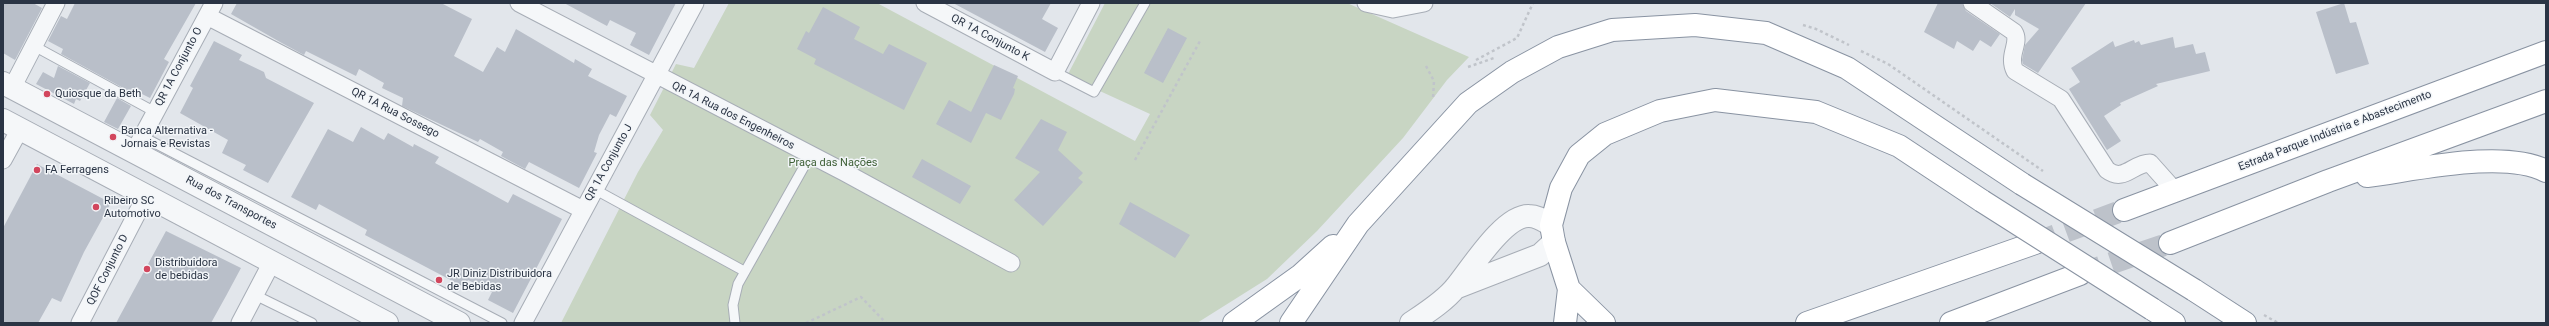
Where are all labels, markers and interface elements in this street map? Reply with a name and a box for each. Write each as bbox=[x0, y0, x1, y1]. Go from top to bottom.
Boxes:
street label: QR 1A Conjunto K bbox=[949, 12, 1031, 64]
street label: QR 1A Conjunto O bbox=[153, 25, 205, 109]
street label: QR 1A Rua dos Engenheiros bbox=[669, 79, 797, 153]
street label: QR 1A Rua Sossego bbox=[349, 85, 441, 141]
place label: Quiosque da Beth bbox=[55, 87, 141, 101]
street label: Estrada Parque Indústria e Abastecimento bbox=[2237, 88, 2433, 174]
marker: Quiosque da Beth bbox=[42, 89, 52, 99]
street label: QR 1A Conjunto J bbox=[582, 122, 636, 204]
place label: Banca Alternativa - Jornais e Revistas bbox=[121, 124, 213, 150]
marker: Banca Alternativa - Jornais e Revistas bbox=[108, 132, 118, 142]
park label: Praça das Nações bbox=[789, 156, 877, 170]
place label: FA Ferragens bbox=[45, 163, 109, 177]
marker: FA Ferragens bbox=[32, 165, 42, 175]
street label: Rua dos Transportes bbox=[183, 173, 279, 233]
place label: Ribeiro SC Automotivo bbox=[104, 194, 161, 220]
marker: Ribeiro SC Automotivo bbox=[91, 202, 101, 212]
street label: QOF Conjunto D bbox=[84, 232, 132, 308]
place label: Distribuidora de bebidas bbox=[155, 256, 217, 282]
marker: Distribuidora de bebidas bbox=[142, 264, 152, 274]
place label: JR Diniz Distribuidora de Bebidas bbox=[447, 267, 552, 293]
marker: JR Diniz Distribuidora de Bebidas bbox=[434, 275, 444, 285]

